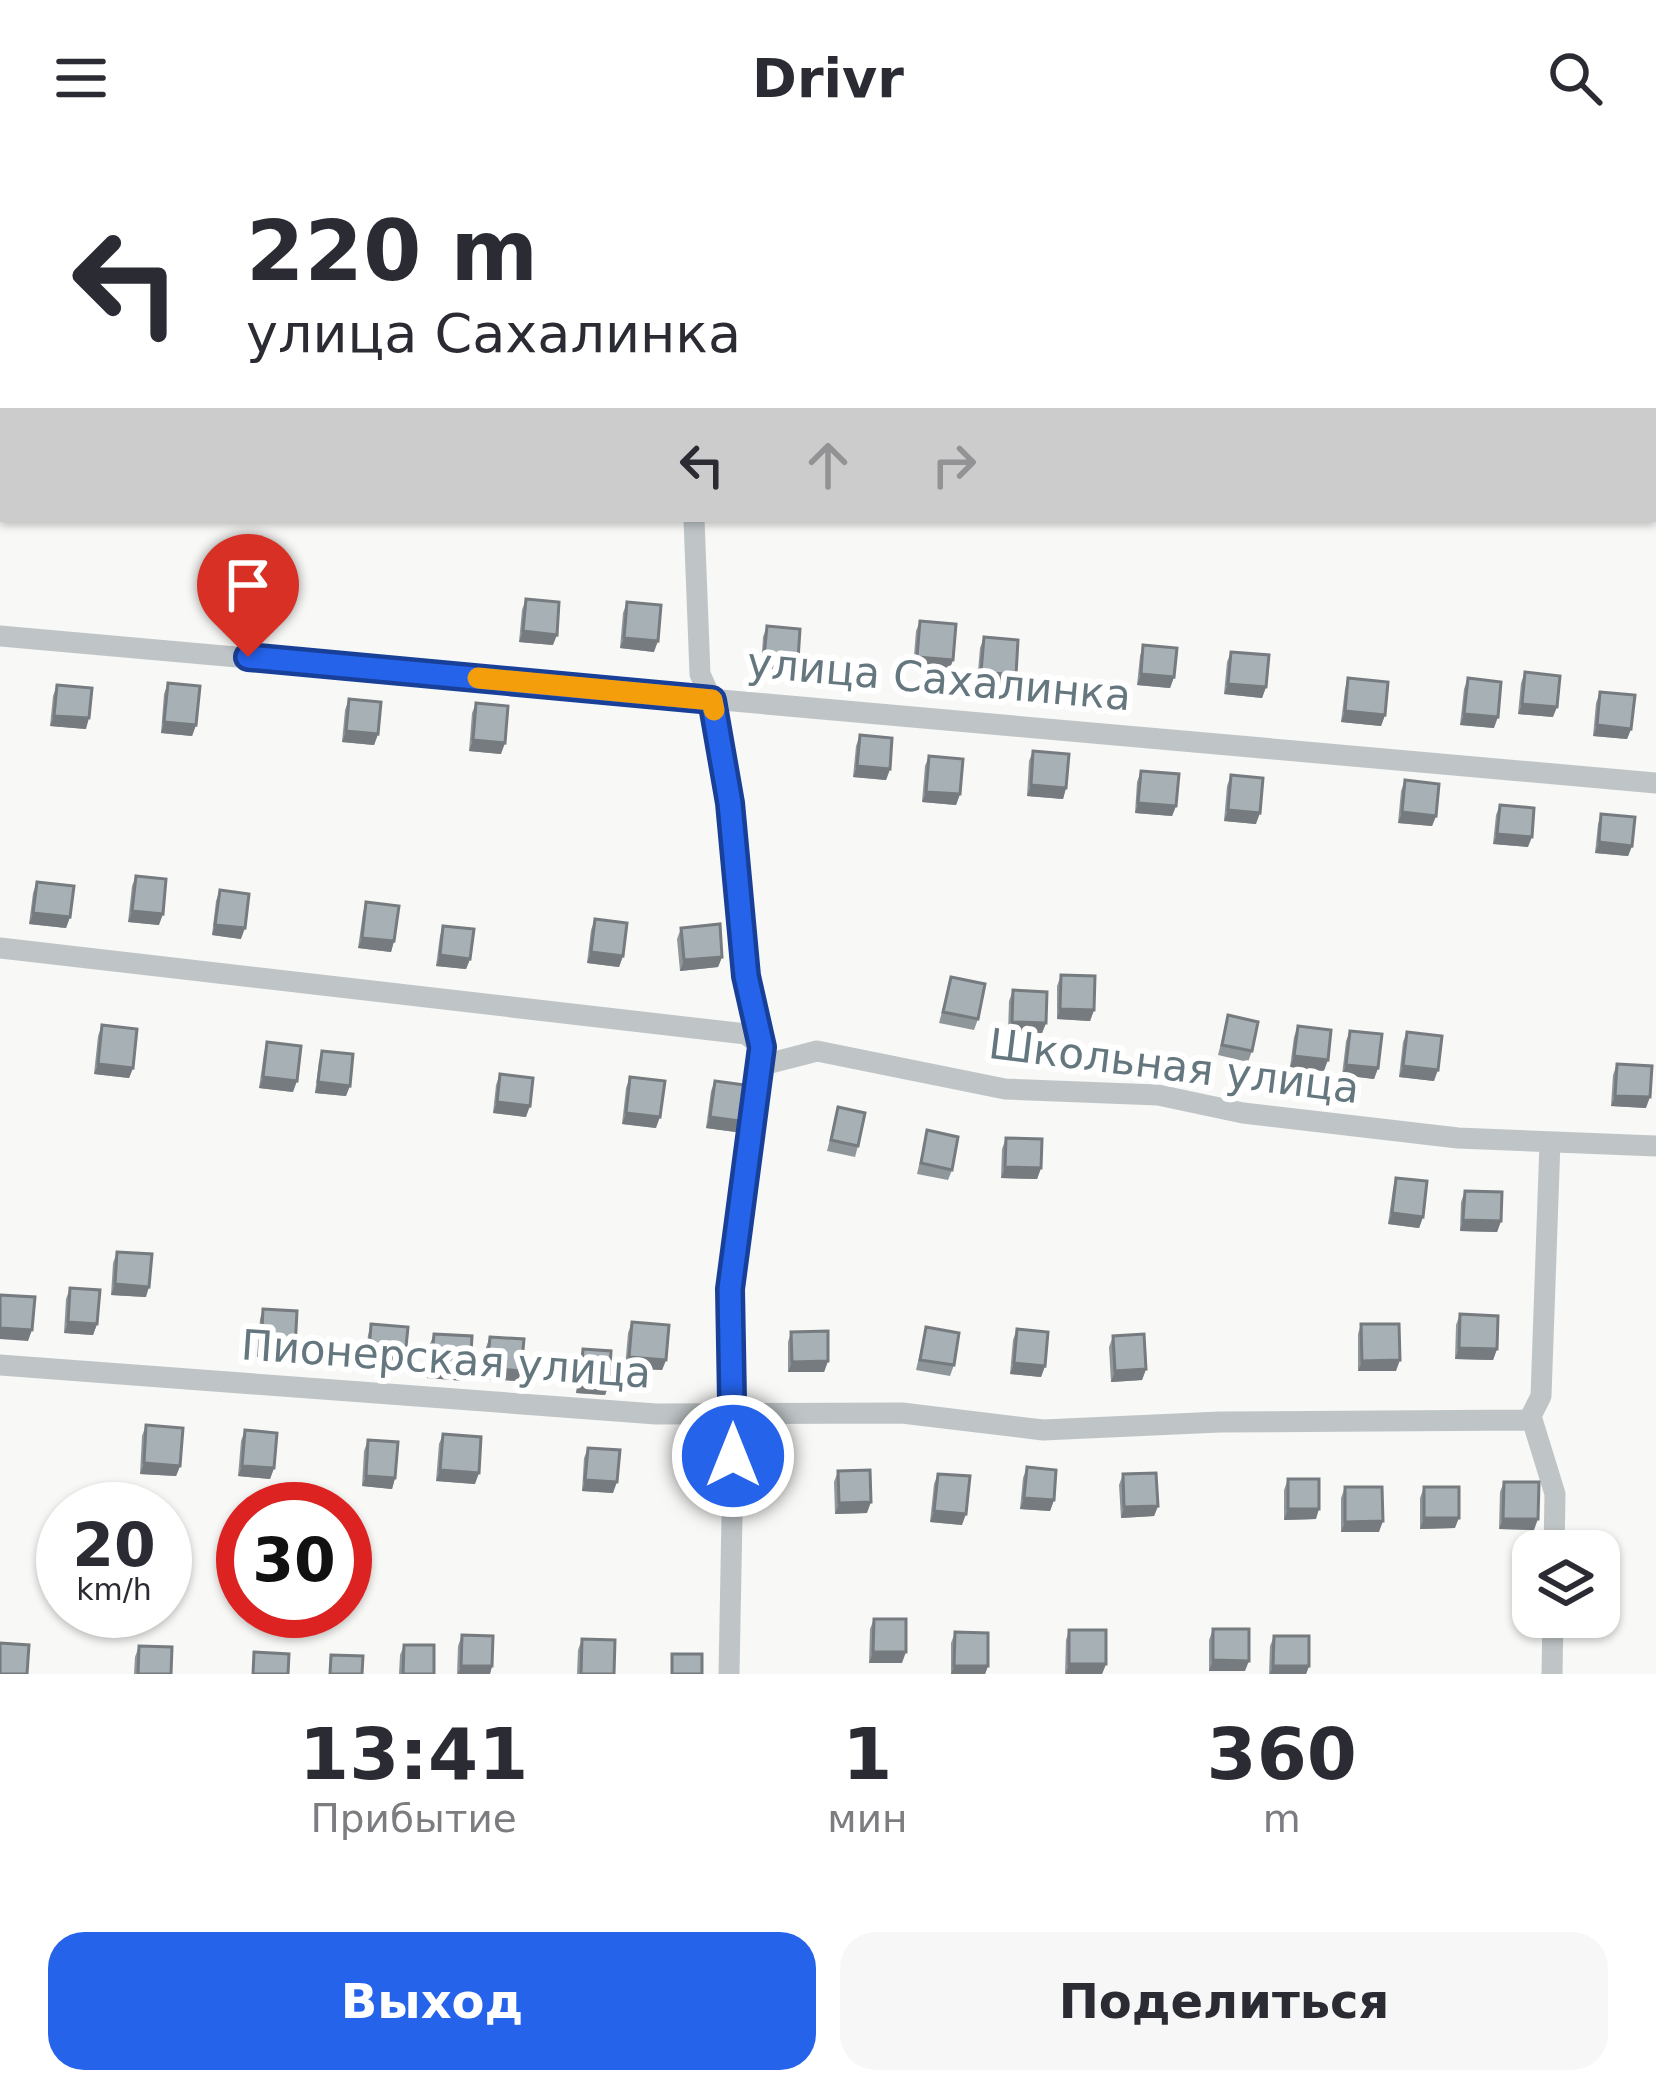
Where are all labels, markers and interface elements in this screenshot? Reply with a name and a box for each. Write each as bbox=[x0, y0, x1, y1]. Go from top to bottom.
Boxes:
icon: menu bbox=[48, 45, 114, 111]
icon: search bbox=[1542, 45, 1608, 111]
text: Drivr bbox=[752, 47, 904, 110]
text: 220 m bbox=[246, 202, 538, 300]
icon: left bbox=[48, 204, 204, 360]
text: улица Сахалинка bbox=[246, 302, 741, 365]
icon: left bbox=[669, 432, 735, 498]
icon: ahead bbox=[795, 432, 861, 498]
icon: right bbox=[921, 432, 987, 498]
pin bbox=[197, 534, 299, 657]
icon: arrive bbox=[215, 552, 281, 618]
street label: улица Сахалинка bbox=[745, 638, 1133, 720]
street label: Школьная улица bbox=[986, 1019, 1362, 1113]
street label: Пионерская улица bbox=[239, 1320, 653, 1398]
position arrow bbox=[670, 1393, 796, 1519]
speed limit sign: 30 bbox=[216, 1482, 372, 1638]
text: 20 bbox=[72, 1510, 156, 1580]
map controls bbox=[1512, 1530, 1620, 1638]
button: layers bbox=[1512, 1530, 1620, 1638]
text: km/h bbox=[76, 1572, 152, 1607]
text: 13:41 bbox=[299, 1712, 528, 1796]
text: 1 bbox=[842, 1712, 892, 1796]
text: 360 bbox=[1207, 1712, 1357, 1796]
text: Прибытие bbox=[310, 1796, 517, 1841]
text: мин bbox=[827, 1796, 908, 1841]
text: m bbox=[1263, 1796, 1301, 1841]
button: Выход bbox=[48, 1932, 816, 2070]
button: Поделиться bbox=[840, 1932, 1608, 2070]

